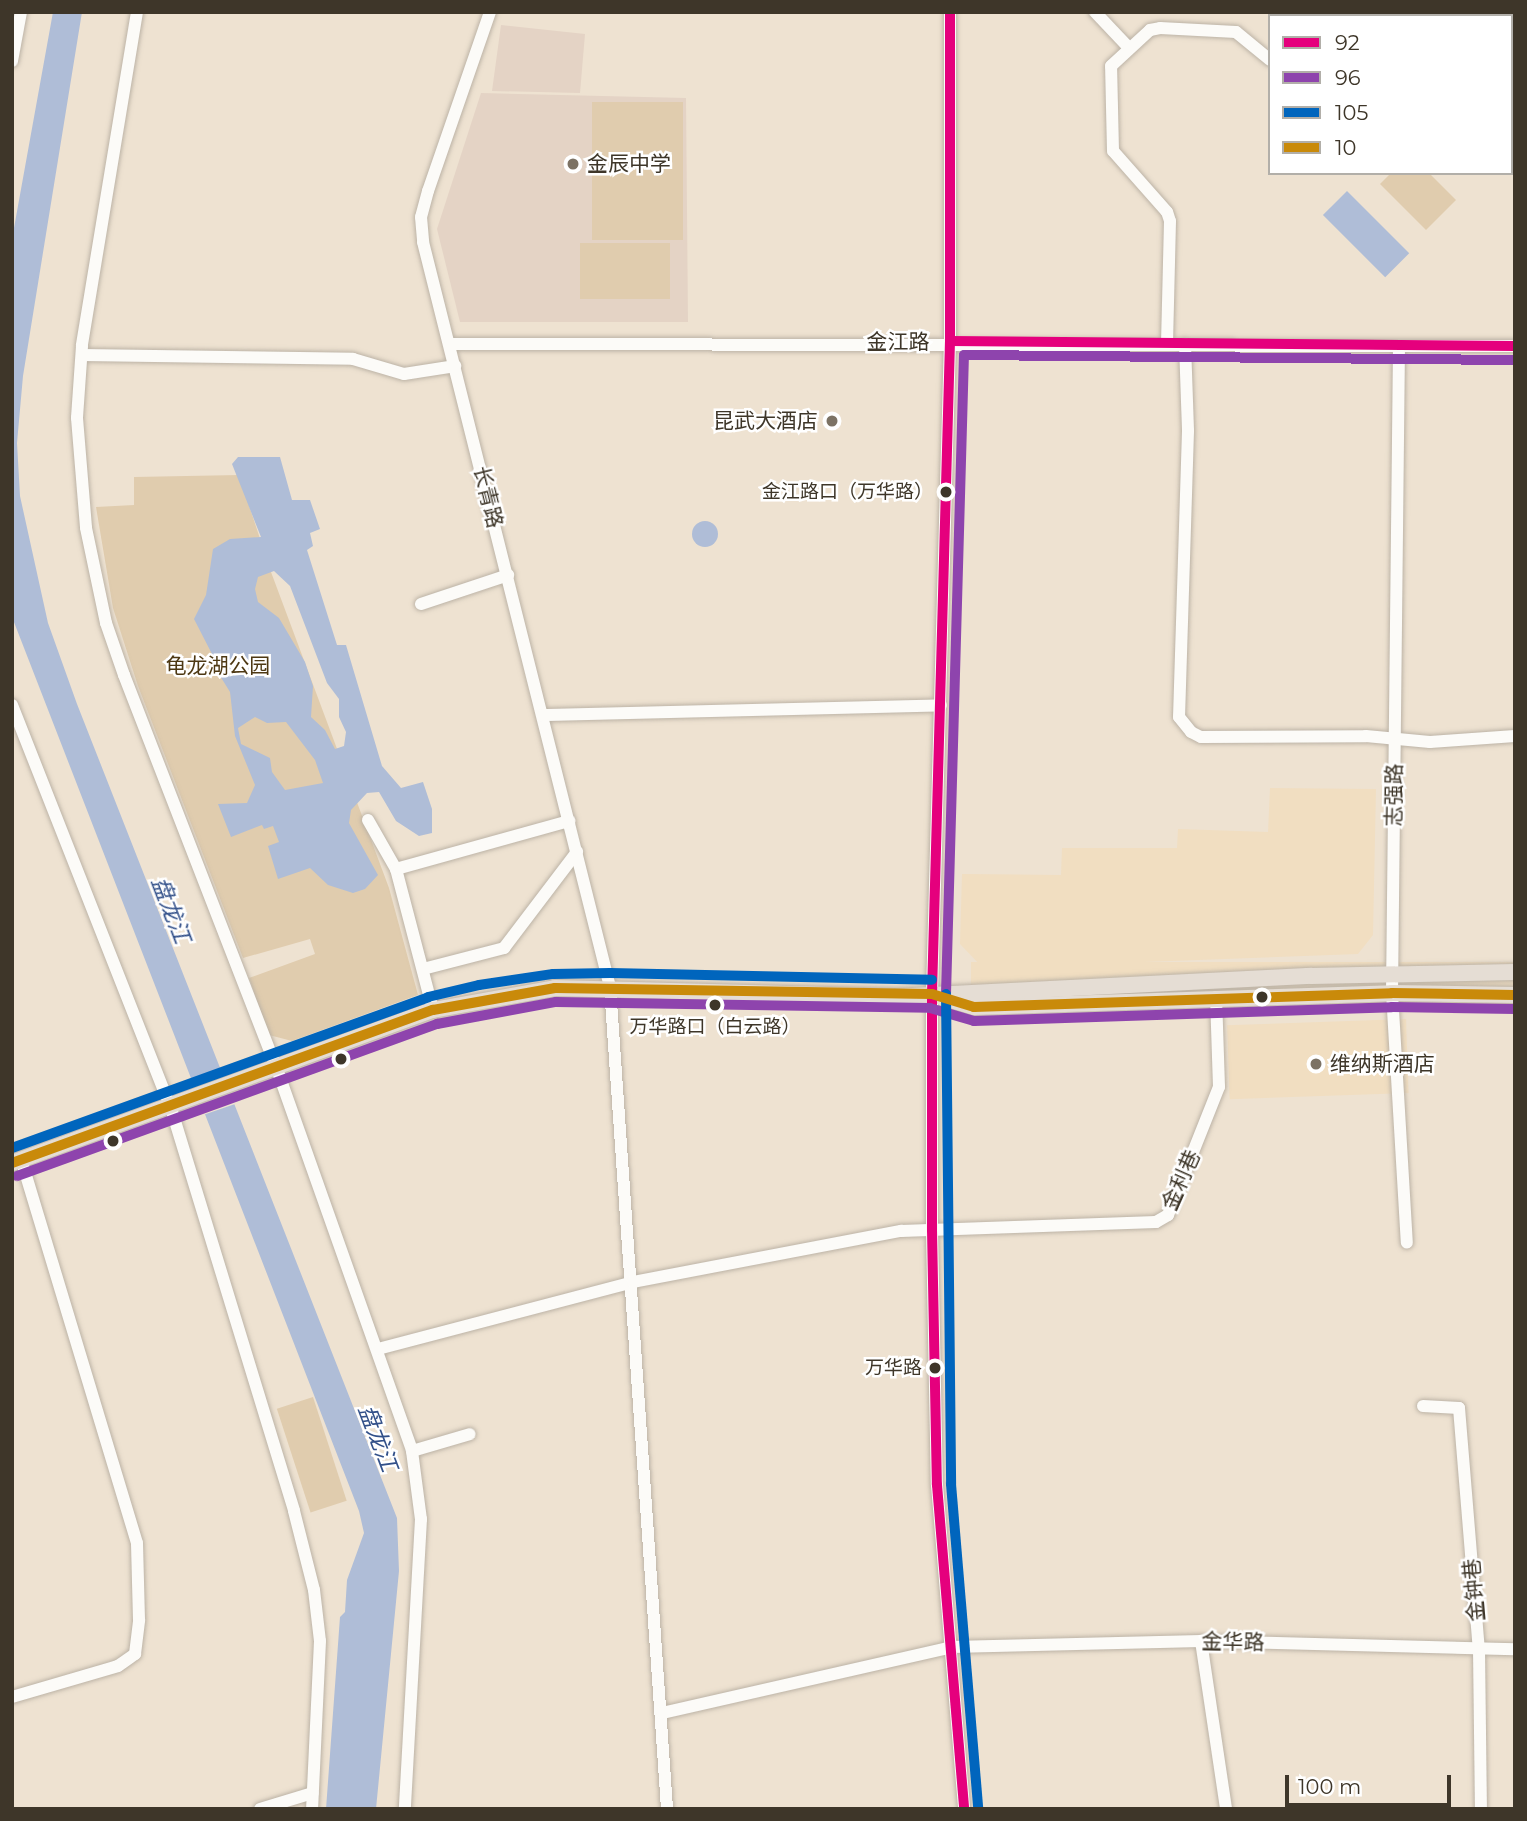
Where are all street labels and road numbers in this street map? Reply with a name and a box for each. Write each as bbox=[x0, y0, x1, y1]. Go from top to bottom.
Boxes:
street label: 金江路 bbox=[867, 329, 929, 355]
street label: 长青路 bbox=[468, 463, 508, 531]
street label: 志强路 bbox=[1381, 763, 1407, 827]
street label: 金利巷 bbox=[1157, 1146, 1205, 1214]
street label: 金钟巷 bbox=[1459, 1558, 1489, 1622]
street label: 金华路 bbox=[1201, 1629, 1265, 1655]

